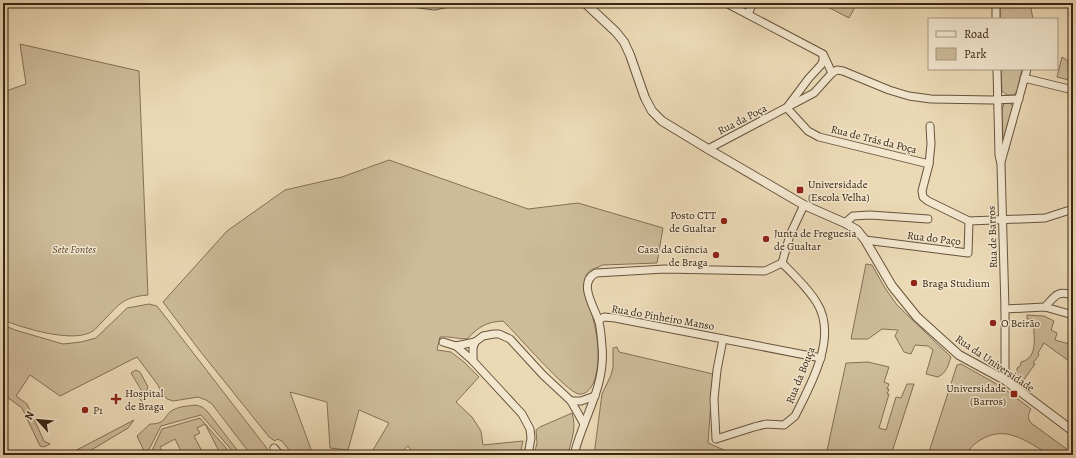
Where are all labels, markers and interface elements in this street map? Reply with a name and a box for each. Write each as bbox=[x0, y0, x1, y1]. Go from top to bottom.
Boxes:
legend bbox=[928, 18, 1058, 70]
text: Road bbox=[964, 26, 990, 42]
text: Park bbox=[964, 46, 987, 62]
street label: Rua da Poça bbox=[715, 100, 770, 138]
street label: Rua de Trás da Poça bbox=[829, 122, 919, 158]
place label: Universidade (Escola Velha) bbox=[808, 177, 869, 205]
marker: Universidade (Escola Velha) bbox=[795, 185, 805, 195]
street label: Rua de Barros bbox=[984, 205, 1001, 269]
place label: Posto CTT de Gualtar bbox=[669, 208, 716, 236]
marker: Posto CTT de Gualtar bbox=[719, 216, 729, 226]
place label: Junta de Freguesia de Gualtar bbox=[774, 226, 857, 254]
street label: Rua do Paço bbox=[906, 228, 962, 249]
marker: Junta de Freguesia de Gualtar bbox=[761, 234, 771, 244]
park label: Sete Fontes bbox=[52, 242, 96, 257]
place label: Casa da Ciência de Braga bbox=[637, 242, 709, 270]
marker: Casa da Ciência de Braga bbox=[711, 250, 721, 260]
place label: Braga Studium bbox=[922, 276, 990, 291]
marker: Braga Studium bbox=[909, 278, 919, 288]
street label: Rua do Pinheiro Manso bbox=[610, 301, 716, 334]
place label: O Beirão bbox=[1001, 316, 1041, 331]
marker: O Beirão bbox=[988, 318, 998, 328]
street label: Rua da Universidade bbox=[952, 331, 1037, 396]
street label: Rua da Bouça bbox=[782, 344, 819, 406]
place label: Universidade (Barros) bbox=[946, 381, 1006, 409]
place label: Hospital de Braga bbox=[125, 386, 165, 414]
marker: Universidade (Barros) bbox=[1009, 389, 1019, 399]
marker: Hospital de Braga bbox=[110, 393, 122, 405]
north arrow bbox=[18, 400, 58, 440]
place label: P1 bbox=[93, 403, 103, 418]
marker: P1 bbox=[80, 405, 90, 415]
text: N bbox=[21, 409, 38, 423]

